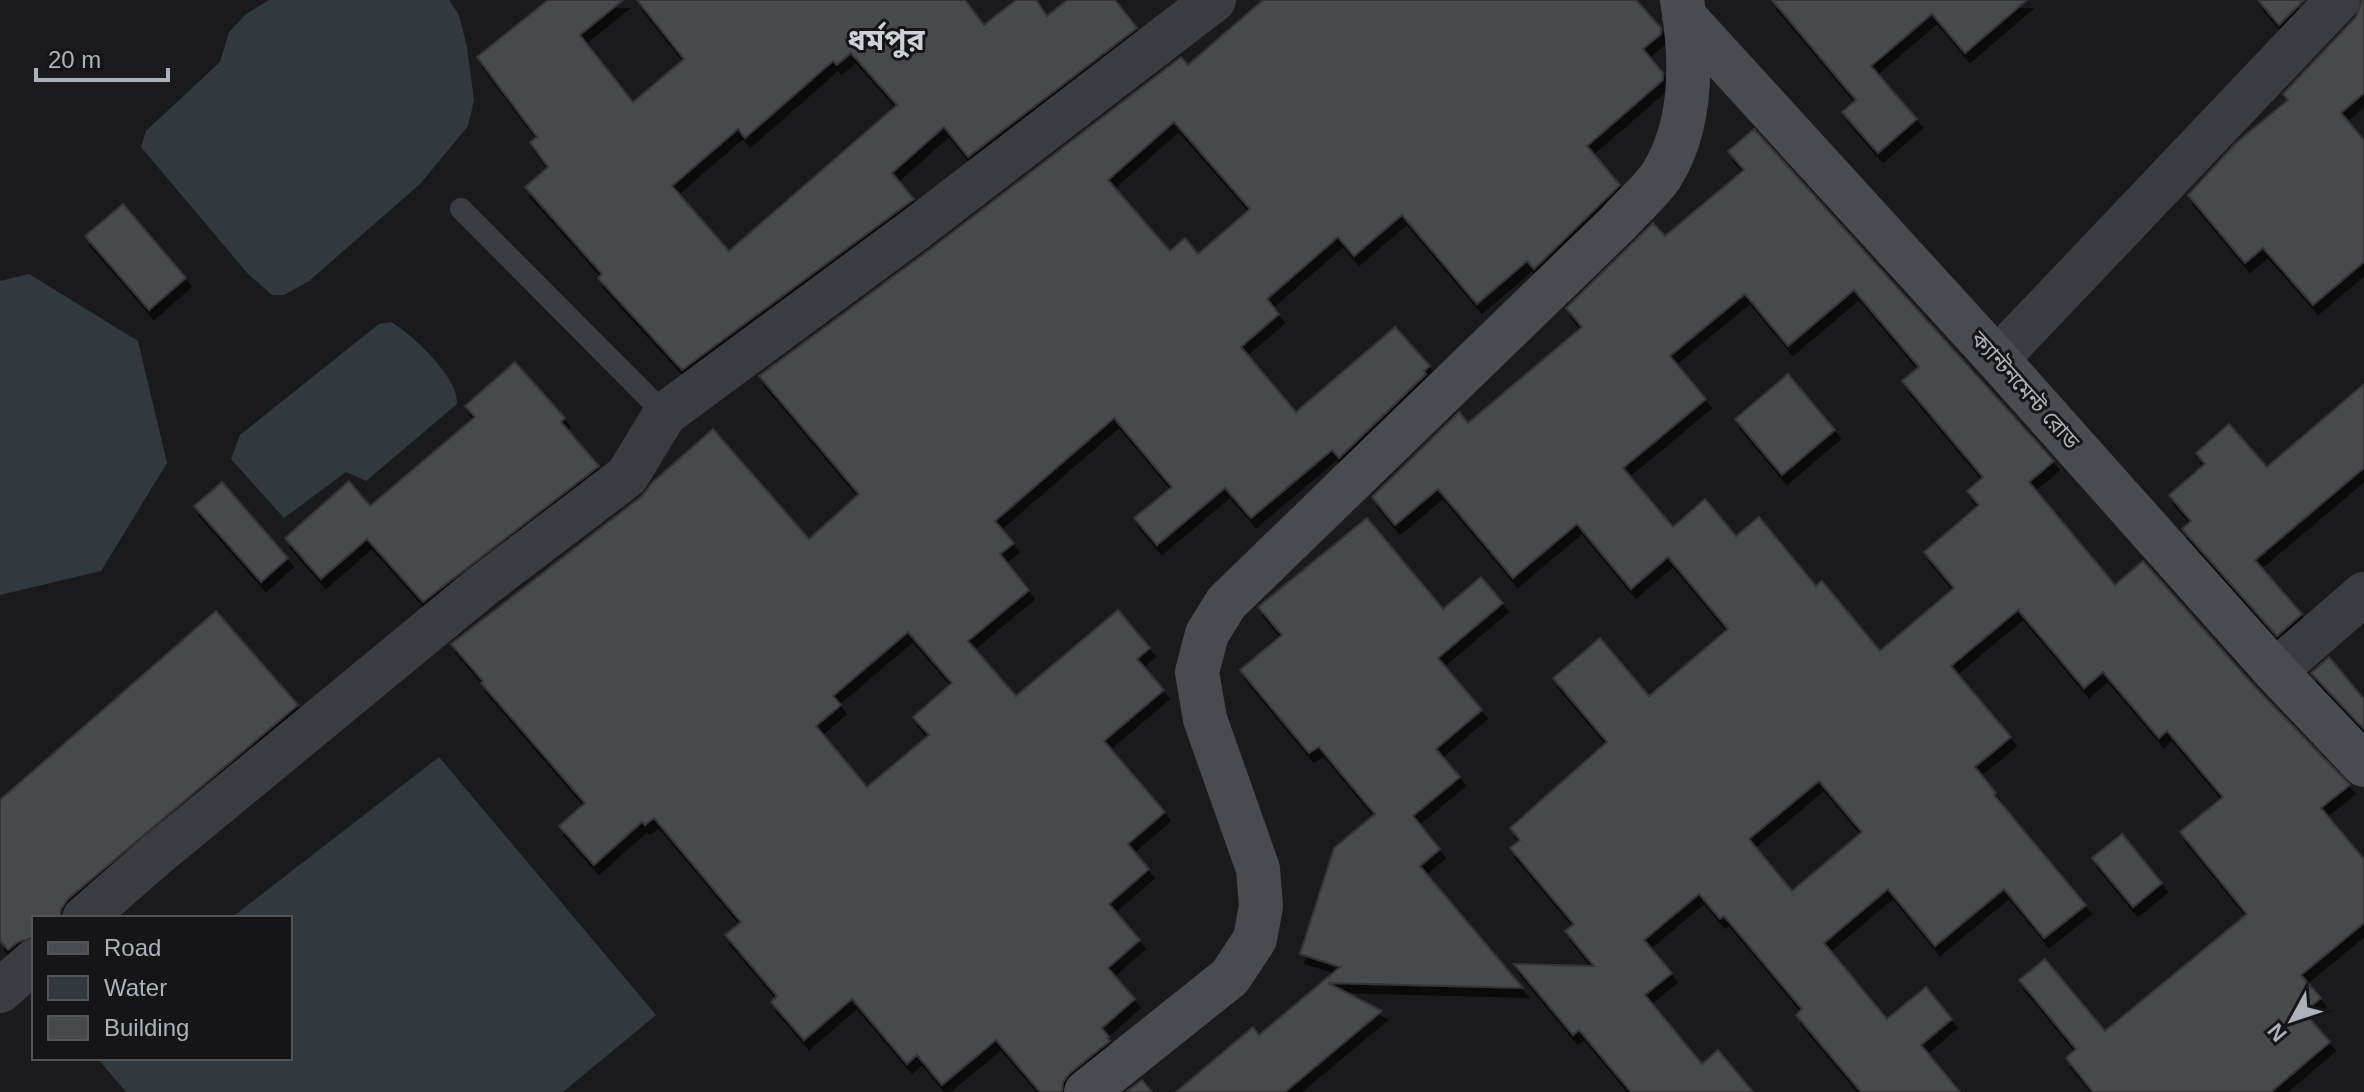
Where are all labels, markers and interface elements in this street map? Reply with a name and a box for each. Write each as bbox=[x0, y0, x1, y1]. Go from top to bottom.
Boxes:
district label: ধর্মপুর bbox=[847, 21, 925, 58]
scale bar bbox=[36, 32, 168, 82]
text: 20 m bbox=[48, 46, 101, 73]
street label: ক্যান্টনমেন্ট রোড bbox=[1965, 325, 2085, 454]
legend bbox=[32, 916, 292, 1060]
text: Road bbox=[104, 934, 161, 961]
text: Water bbox=[104, 974, 167, 1001]
north arrow bbox=[2252, 980, 2332, 1060]
text: Building bbox=[104, 1014, 189, 1041]
text: N bbox=[2262, 1018, 2292, 1047]

